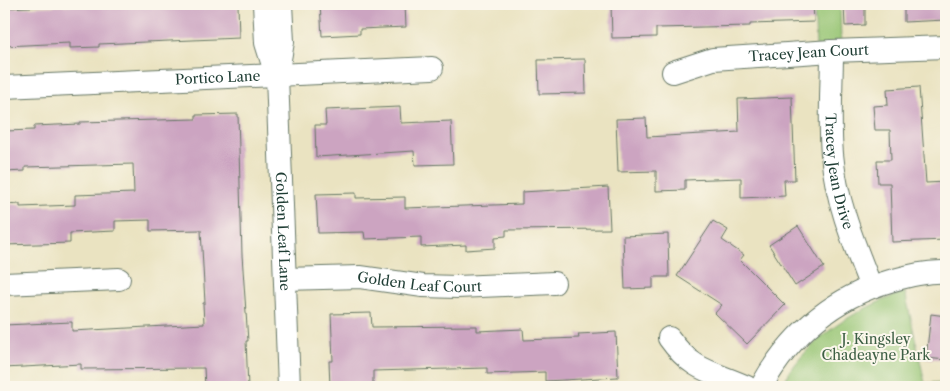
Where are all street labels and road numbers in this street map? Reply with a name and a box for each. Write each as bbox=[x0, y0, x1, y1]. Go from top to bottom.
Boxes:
street label: Tracey Jean Court bbox=[748, 41, 869, 66]
street label: Portico Lane bbox=[175, 67, 261, 88]
street label: Tracey Jean Drive bbox=[822, 113, 857, 232]
street label: Golden Leaf Lane bbox=[272, 171, 294, 291]
street label: Golden Leaf Court bbox=[356, 268, 482, 296]

